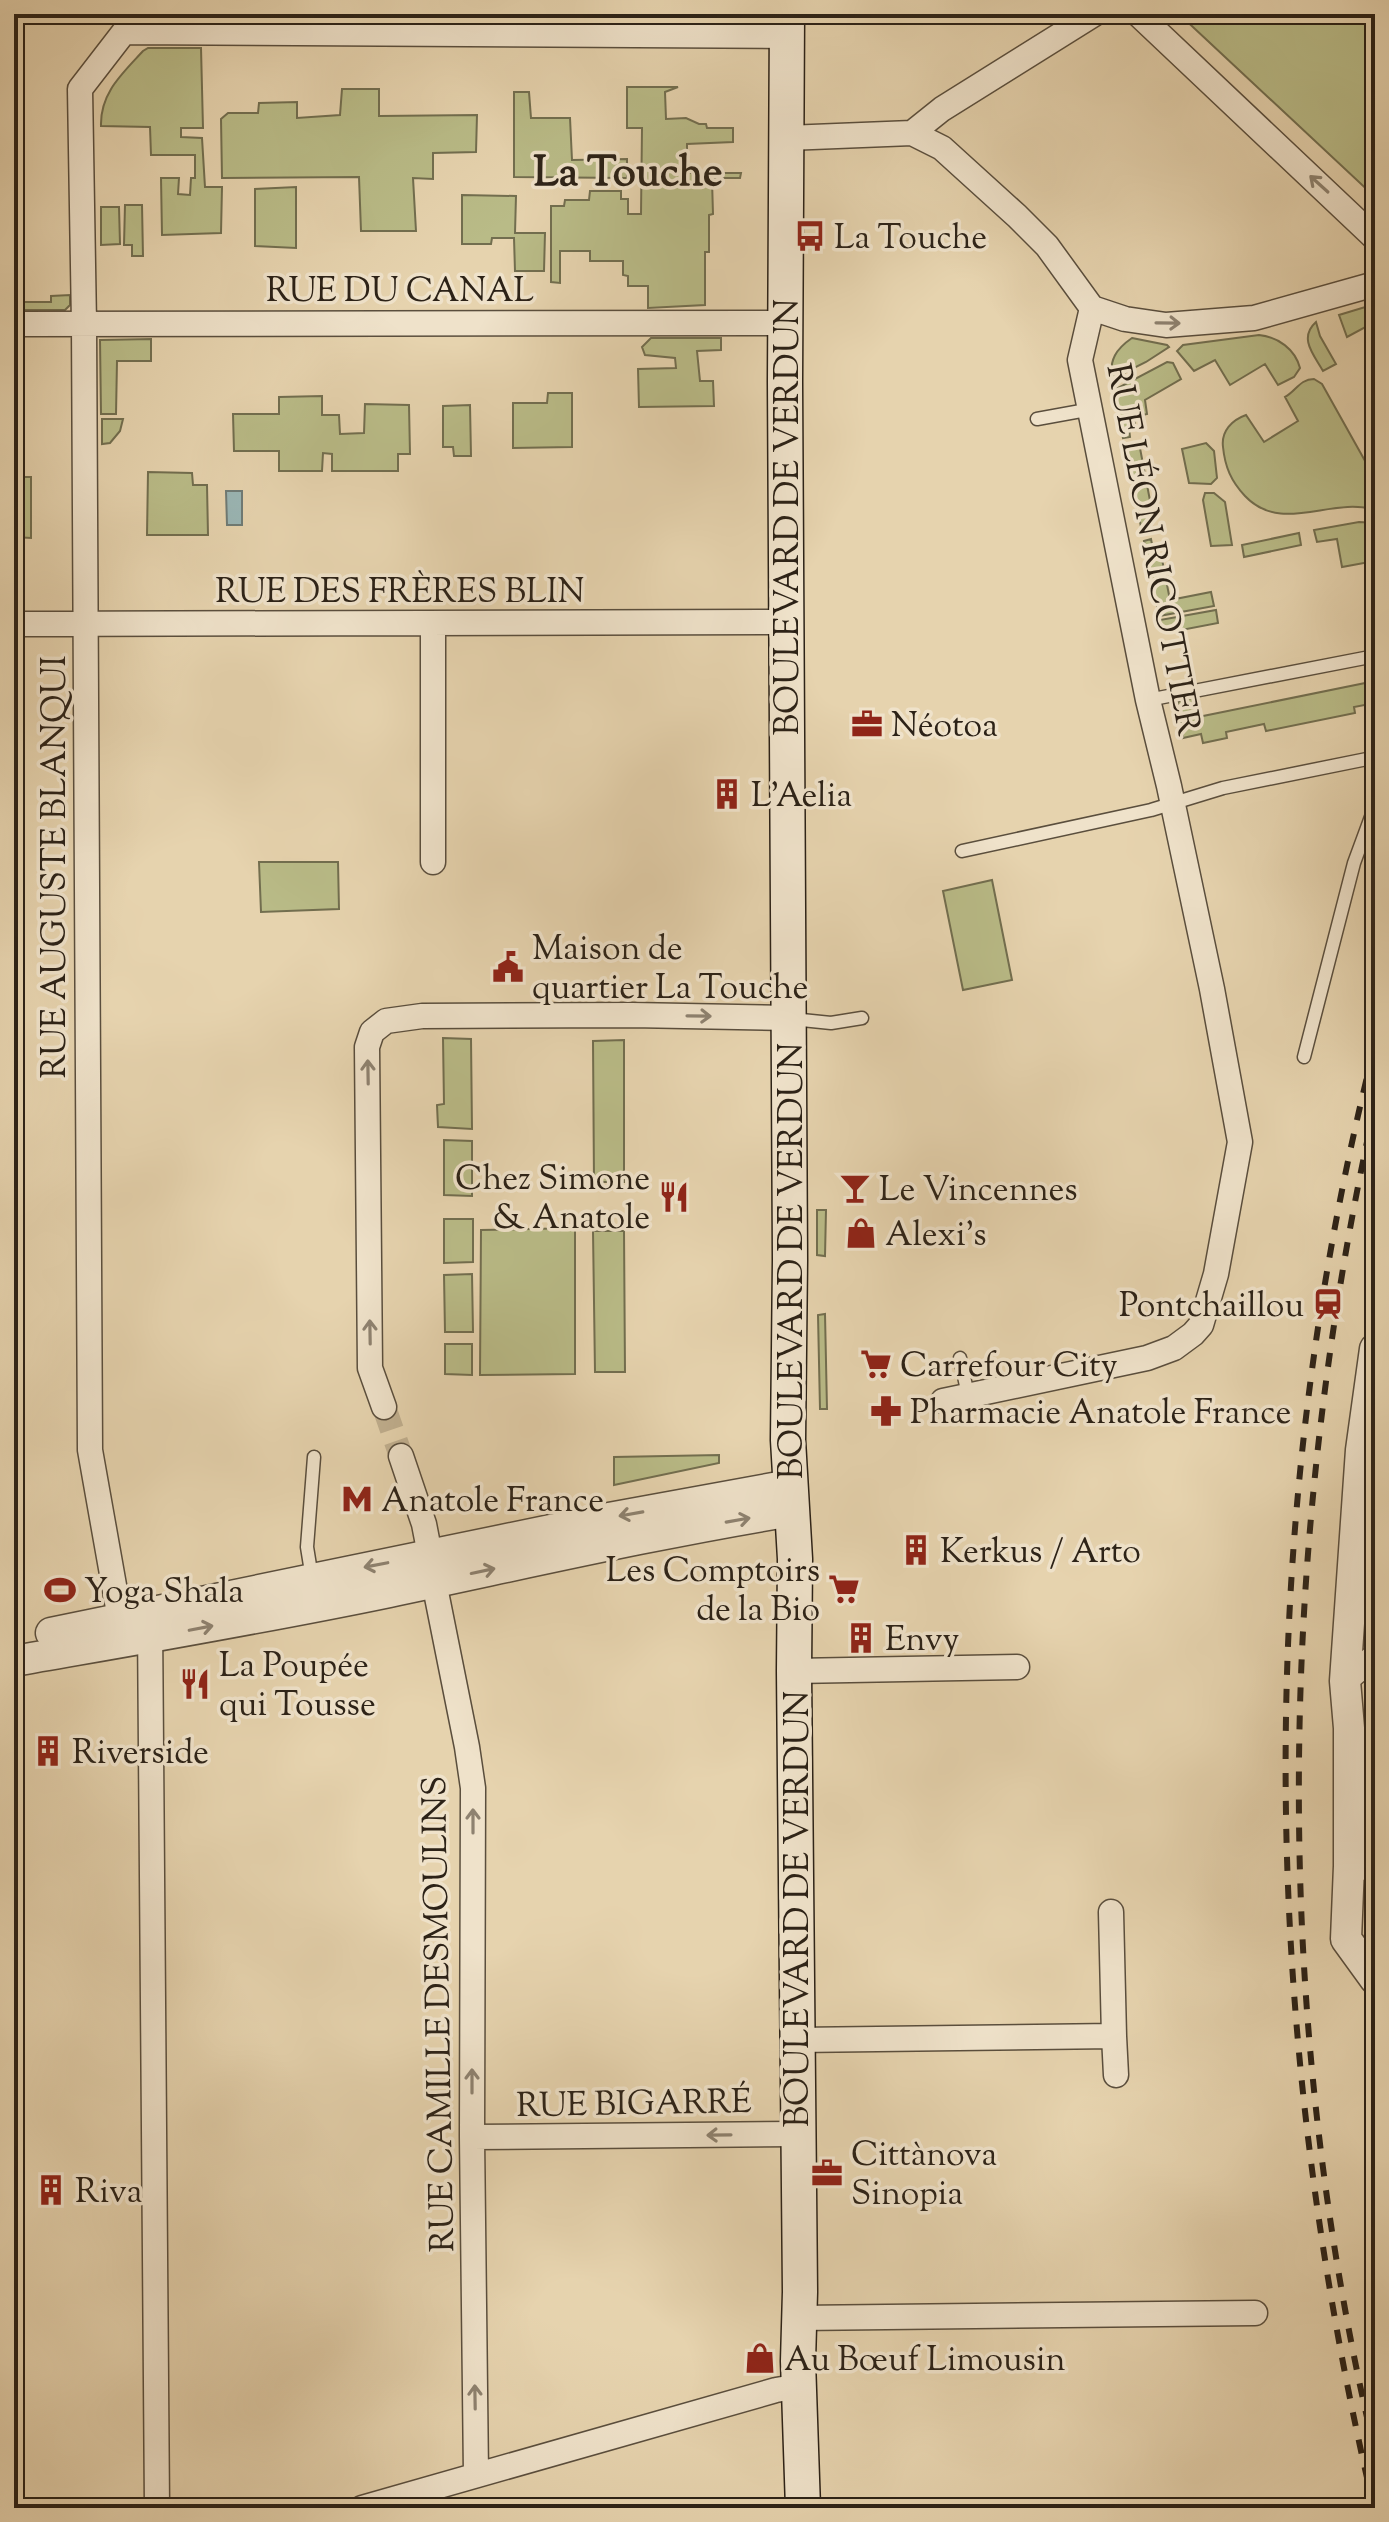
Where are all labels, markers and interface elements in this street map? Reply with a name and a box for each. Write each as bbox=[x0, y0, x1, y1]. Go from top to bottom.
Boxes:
district label: La Touche bbox=[533, 145, 723, 205]
one-way arrow bbox=[1309, 175, 1329, 193]
place label: La Touche bbox=[834, 215, 987, 264]
bus stop icon: La Touche bbox=[793, 219, 827, 253]
street label: RUE DU CANAL bbox=[266, 268, 534, 317]
street label: BOULEVARD DE VERDUN bbox=[765, 299, 814, 735]
one-way arrow bbox=[1154, 315, 1181, 331]
street label: RUE LÉON RICOTTIER bbox=[1091, 360, 1212, 740]
street label: RUE DES FRÈRES BLIN bbox=[215, 569, 585, 618]
street label: RUE AUGUSTE BLANQUI bbox=[32, 656, 81, 1078]
place label: Néotoa bbox=[891, 703, 998, 752]
office icon: Néotoa bbox=[850, 707, 884, 741]
place label: L'Aelia bbox=[751, 773, 852, 822]
building icon: L'Aelia bbox=[710, 777, 744, 811]
place label: Maison de quartier La Touche bbox=[532, 926, 808, 1014]
public building icon: Maison de quartier La Touche bbox=[491, 950, 525, 984]
one-way arrow bbox=[685, 1009, 712, 1024]
street label: BOULEVARD DE VERDUN bbox=[769, 1043, 818, 1479]
one-way arrow bbox=[360, 1059, 376, 1086]
place label: Chez Simone & Anatole bbox=[455, 1156, 650, 1244]
place label: Le Vincennes bbox=[879, 1167, 1078, 1216]
bar icon: Le Vincennes bbox=[838, 1171, 872, 1205]
restaurant icon: Chez Simone & Anatole bbox=[657, 1180, 691, 1214]
place label: Alexi's bbox=[885, 1212, 987, 1261]
shop icon: Alexi's bbox=[844, 1216, 878, 1250]
place label: Pontchaillou bbox=[1119, 1283, 1304, 1332]
station icon: Pontchaillou bbox=[1311, 1287, 1345, 1321]
one-way arrow bbox=[362, 1319, 378, 1346]
place label: Carrefour City bbox=[900, 1343, 1118, 1392]
supermarket icon: Carrefour City bbox=[859, 1347, 893, 1381]
place label: Pharmacie Anatole France bbox=[910, 1390, 1291, 1439]
pharmacy icon: Pharmacie Anatole France bbox=[869, 1394, 903, 1428]
place label: Anatole France bbox=[381, 1478, 604, 1527]
metro station icon: Anatole France bbox=[340, 1482, 374, 1516]
one-way arrow bbox=[619, 1507, 644, 1522]
one-way arrow bbox=[725, 1511, 750, 1526]
place label: Kerkus / Arto bbox=[940, 1529, 1141, 1578]
building icon: Kerkus / Arto bbox=[899, 1533, 933, 1567]
place label: Les Comptoirs de la Bio bbox=[606, 1548, 820, 1636]
one-way arrow bbox=[364, 1558, 389, 1573]
one-way arrow bbox=[470, 1563, 496, 1578]
place label: Yoga Shala bbox=[84, 1569, 244, 1618]
supermarket icon: Les Comptoirs de la Bio bbox=[827, 1572, 861, 1606]
sports icon: Yoga Shala bbox=[43, 1573, 77, 1607]
place label: Envy bbox=[885, 1617, 959, 1666]
one-way arrow bbox=[188, 1620, 213, 1635]
building icon: Envy bbox=[844, 1621, 878, 1655]
place label: La Poupée qui Tousse bbox=[219, 1643, 376, 1731]
restaurant icon: La Poupée qui Tousse bbox=[178, 1667, 212, 1701]
street label: BOULEVARD DE VERDUN bbox=[775, 1691, 824, 2127]
place label: Riverside bbox=[72, 1730, 209, 1779]
building icon: Riverside bbox=[31, 1734, 65, 1768]
street label: RUE CAMILLE DESMOULINS bbox=[412, 1775, 469, 2253]
one-way arrow bbox=[465, 1808, 481, 1835]
one-way arrow bbox=[464, 2068, 480, 2095]
street label: RUE BIGARRÉ bbox=[516, 2079, 752, 2132]
one-way arrow bbox=[706, 2127, 733, 2143]
place label: Cittànova Sinopia bbox=[851, 2132, 997, 2220]
office icon: Cittànova Sinopia bbox=[810, 2156, 844, 2190]
place label: Riva bbox=[75, 2169, 142, 2218]
building icon: Riva bbox=[34, 2173, 68, 2207]
place label: Au Bœuf Limousin bbox=[784, 2337, 1066, 2386]
shop icon: Au Bœuf Limousin bbox=[743, 2341, 777, 2375]
one-way arrow bbox=[468, 2384, 483, 2411]

